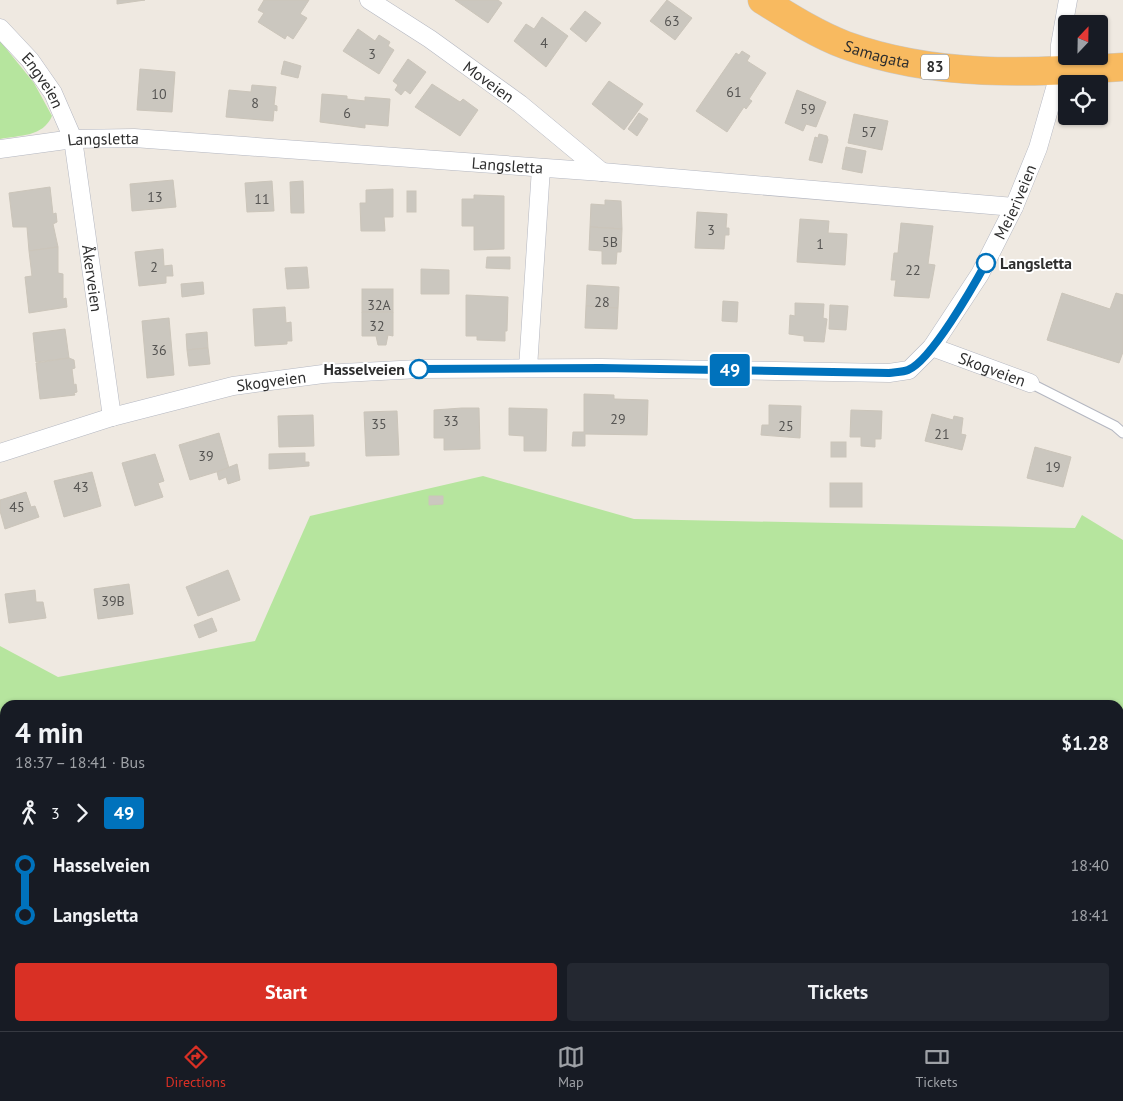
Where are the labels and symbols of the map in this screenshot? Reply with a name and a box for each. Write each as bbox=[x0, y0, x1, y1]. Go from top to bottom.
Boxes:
house number: 63 bbox=[664, 12, 680, 30]
north arrow bbox=[1058, 15, 1108, 65]
house number: 4 bbox=[540, 34, 548, 52]
street label: Samagata bbox=[842, 36, 912, 72]
house number: 3 bbox=[368, 45, 376, 63]
street label: Engveien bbox=[18, 48, 68, 111]
road number: 83 bbox=[921, 54, 949, 80]
street label: Moveien bbox=[460, 56, 518, 107]
house number: 61 bbox=[726, 83, 742, 101]
house number: 10 bbox=[151, 85, 167, 103]
house number: 8 bbox=[251, 94, 259, 112]
house number: 59 bbox=[800, 100, 816, 118]
house number: 6 bbox=[343, 104, 351, 122]
house number: 57 bbox=[861, 123, 877, 141]
street label: Langsletta bbox=[66, 128, 140, 150]
street label: Langsletta bbox=[471, 153, 544, 178]
street label: Meieriveien bbox=[989, 161, 1040, 242]
house number: 13 bbox=[147, 188, 163, 206]
house number: 11 bbox=[254, 190, 270, 208]
house number: 3 bbox=[707, 221, 715, 239]
house number: 5B bbox=[602, 233, 618, 251]
house number: 1 bbox=[816, 235, 824, 253]
street label: Åkerveien bbox=[78, 244, 107, 313]
marker: Langsletta bbox=[976, 253, 996, 273]
place label: Langsletta bbox=[1000, 253, 1072, 273]
house number: 2 bbox=[150, 258, 158, 276]
house number: 22 bbox=[905, 261, 921, 279]
house number: 28 bbox=[594, 293, 610, 311]
house number: 32A bbox=[367, 296, 392, 314]
house number: 32 bbox=[369, 317, 385, 335]
house number: 36 bbox=[151, 341, 167, 359]
street label: Skogveien bbox=[956, 348, 1028, 391]
line badge: 49 bbox=[708, 354, 752, 386]
place label: Hasselveien bbox=[324, 359, 405, 379]
marker: Hasselveien bbox=[409, 359, 429, 379]
street label: Skogveien bbox=[235, 366, 307, 395]
house number: 29 bbox=[610, 410, 626, 428]
house number: 33 bbox=[443, 412, 459, 430]
house number: 35 bbox=[371, 415, 387, 433]
house number: 25 bbox=[778, 417, 794, 435]
house number: 21 bbox=[934, 425, 950, 443]
house number: 39 bbox=[198, 447, 214, 465]
house number: 19 bbox=[1045, 458, 1061, 476]
house number: 43 bbox=[73, 478, 89, 496]
house number: 45 bbox=[9, 498, 25, 516]
house number: 39B bbox=[101, 592, 125, 610]

